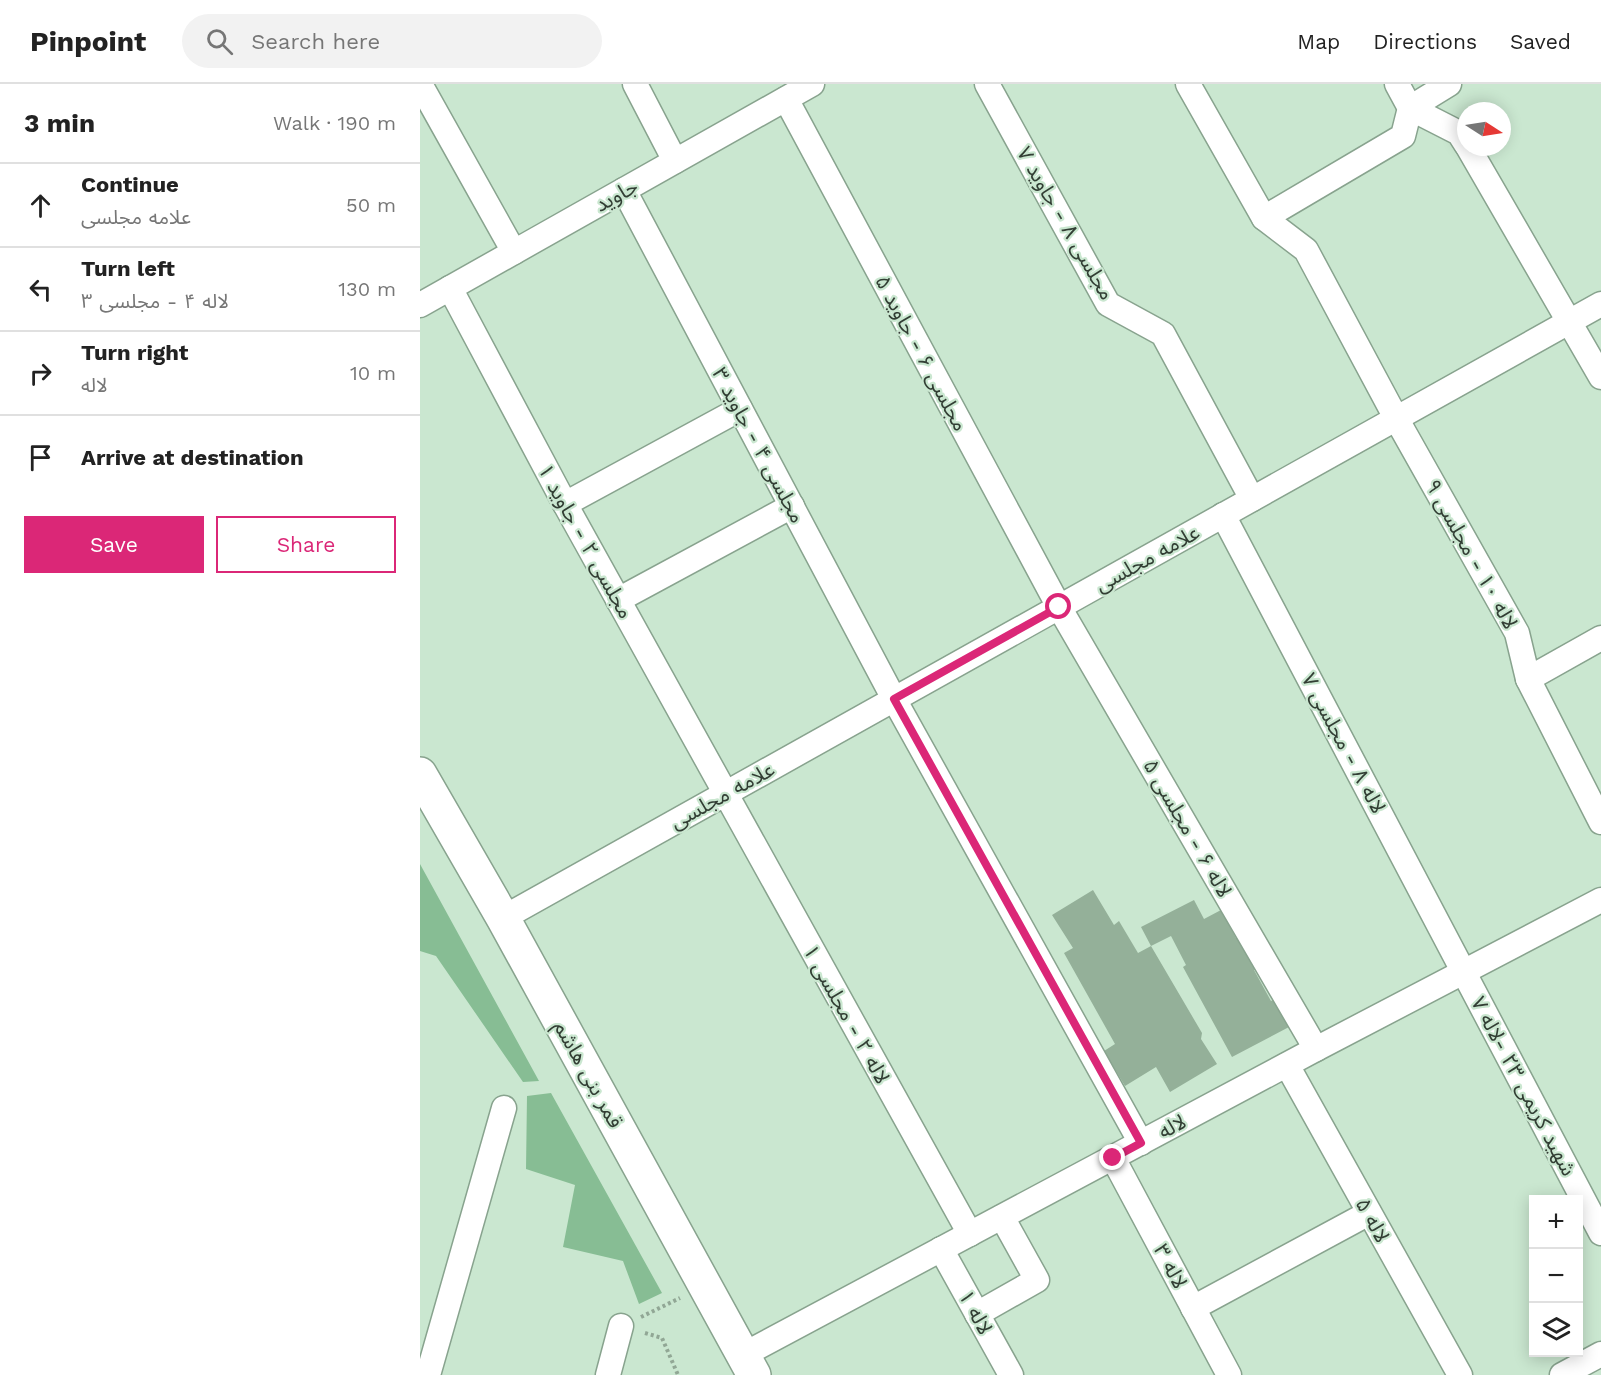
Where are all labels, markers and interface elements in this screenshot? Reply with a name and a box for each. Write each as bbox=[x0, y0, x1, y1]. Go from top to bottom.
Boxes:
search box bbox=[182, 14, 602, 68]
text: Pinpoint bbox=[30, 25, 146, 58]
icon: search bbox=[203, 25, 236, 58]
text: Search here bbox=[251, 29, 380, 54]
text: Map bbox=[1297, 29, 1340, 54]
text: Directions bbox=[1373, 29, 1477, 54]
text: Saved bbox=[1510, 29, 1571, 54]
north arrow bbox=[1457, 102, 1511, 156]
text: 3 min bbox=[24, 108, 95, 138]
text: Walk · 190 m bbox=[273, 111, 396, 135]
street label: مجلسی ۸ - جاوید ۷ bbox=[1012, 142, 1120, 304]
text: Continue bbox=[81, 172, 179, 197]
street label: جاوید bbox=[590, 173, 642, 217]
icon: ahead bbox=[24, 189, 57, 222]
text: 50 m bbox=[346, 193, 396, 217]
text: علامه مجلسی bbox=[81, 205, 191, 229]
text: Turn left bbox=[81, 256, 175, 281]
street label: مجلسی ۶ - جاوید ۵ bbox=[870, 271, 974, 435]
icon: left bbox=[24, 273, 57, 306]
text: 130 m bbox=[338, 277, 396, 301]
text: لاله ۴ - مجلسی ۳ bbox=[81, 289, 229, 313]
text: Turn right bbox=[81, 340, 188, 365]
icon: right bbox=[24, 357, 57, 390]
text: 10 m bbox=[350, 361, 396, 385]
street label: مجلسی ۴ - جاوید ۳ bbox=[707, 363, 811, 527]
text: لاله bbox=[81, 373, 108, 397]
icon: arrive bbox=[24, 441, 57, 474]
text: Arrive at destination bbox=[81, 445, 304, 470]
street label: مجلسی ۲ - جاوید ۱ bbox=[533, 459, 639, 623]
street label: لاله ۱۰ - مجلسی ۹ bbox=[1421, 475, 1523, 633]
button: Save bbox=[24, 516, 204, 573]
button: Share bbox=[216, 516, 396, 573]
street label: علامه مجلسی bbox=[1090, 519, 1204, 597]
route start bbox=[1045, 593, 1071, 619]
street label: لاله ۸ - مجلسی ۷ bbox=[1297, 669, 1391, 817]
street label: لاله ۶ - مجلسی ۵ bbox=[1138, 755, 1238, 901]
street label: علامه مجلسی bbox=[665, 756, 779, 834]
street label: لاله ۲ - مجلسی ۱ bbox=[798, 940, 896, 1088]
street label: شهید کریمی ۲۳ -لاله ۷ bbox=[1466, 992, 1582, 1180]
street label: قمر بنی هاشم bbox=[547, 1016, 629, 1134]
street label: لاله bbox=[1154, 1108, 1190, 1144]
route end bbox=[1099, 1144, 1125, 1170]
street label: لاله ۵ bbox=[1351, 1193, 1395, 1247]
map controls bbox=[1529, 1195, 1583, 1357]
button: + bbox=[1529, 1195, 1583, 1249]
street label: لاله ۳ bbox=[1149, 1239, 1193, 1293]
button: − bbox=[1529, 1249, 1583, 1303]
street label: لاله ۱ bbox=[954, 1285, 998, 1339]
button: layers bbox=[1529, 1303, 1583, 1357]

